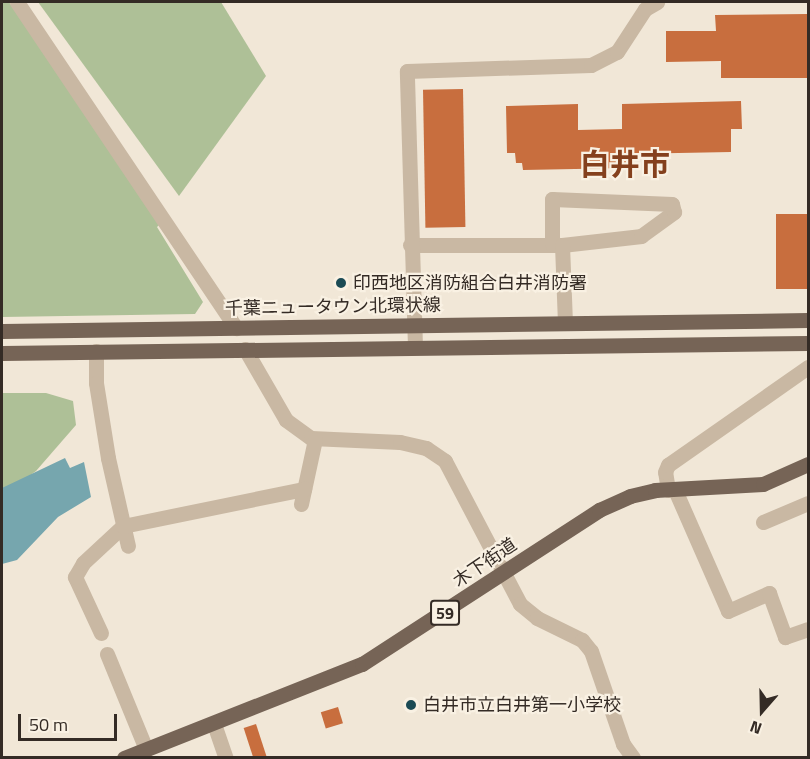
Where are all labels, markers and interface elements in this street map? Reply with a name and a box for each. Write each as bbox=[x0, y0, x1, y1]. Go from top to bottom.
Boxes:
district label: 白井市 bbox=[580, 146, 670, 182]
place label: 印西地区消防組合白井消防署 bbox=[353, 272, 587, 294]
marker: 印西地区消防組合白井消防署 bbox=[334, 276, 348, 290]
street label: 千葉ニュータウン北環状線 bbox=[225, 294, 441, 320]
street label: 木下街道 bbox=[449, 534, 521, 592]
road number: 59 bbox=[430, 600, 460, 626]
north arrow bbox=[732, 681, 792, 741]
place label: 白井市立白井第一小学校 bbox=[423, 694, 621, 716]
marker: 白井市立白井第一小学校 bbox=[404, 698, 418, 712]
scale bar bbox=[21, 702, 120, 740]
text: 50 m bbox=[29, 711, 68, 738]
text: N bbox=[747, 715, 765, 741]

